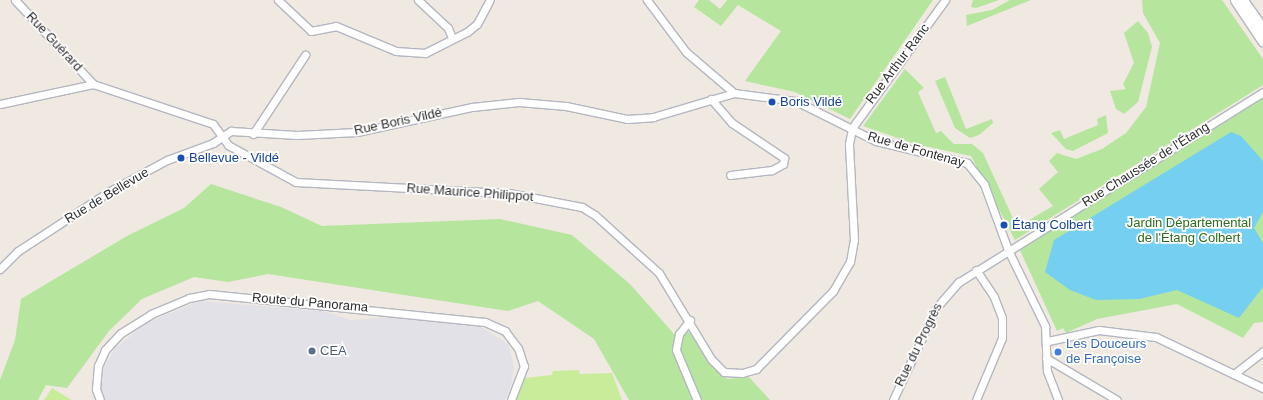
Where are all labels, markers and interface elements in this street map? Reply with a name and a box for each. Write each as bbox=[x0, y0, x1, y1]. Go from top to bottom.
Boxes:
street label: Rue Guérard bbox=[23, 9, 85, 75]
street label: Rue Arthur Ranc bbox=[863, 21, 933, 107]
place label: Boris Vildé bbox=[780, 94, 842, 110]
marker: Boris Vildé bbox=[767, 97, 777, 107]
street label: Rue Boris Vildé bbox=[353, 105, 443, 139]
street label: Rue Chaussée de l'Étang bbox=[1080, 119, 1212, 211]
street label: Rue de Fontenay bbox=[866, 129, 966, 171]
place label: Bellevue - Vildé bbox=[189, 150, 279, 166]
marker: Bellevue - Vildé bbox=[176, 153, 186, 163]
street label: Rue de Bellevue bbox=[62, 165, 152, 227]
street label: Rue Maurice Philippot bbox=[406, 181, 534, 205]
park label: Jardin Départemental de l'Étang Colbert bbox=[1127, 216, 1251, 247]
place label: Étang Colbert bbox=[1012, 217, 1091, 233]
marker: Étang Colbert bbox=[999, 220, 1009, 230]
street label: Route du Panorama bbox=[251, 290, 369, 316]
street label: Rue du Progrès bbox=[892, 301, 946, 389]
place label: Les Douceurs de Françoise bbox=[1066, 337, 1146, 368]
place label: CEA bbox=[320, 343, 347, 359]
marker: CEA bbox=[307, 346, 317, 356]
marker: Les Douceurs de Françoise bbox=[1053, 347, 1063, 357]

